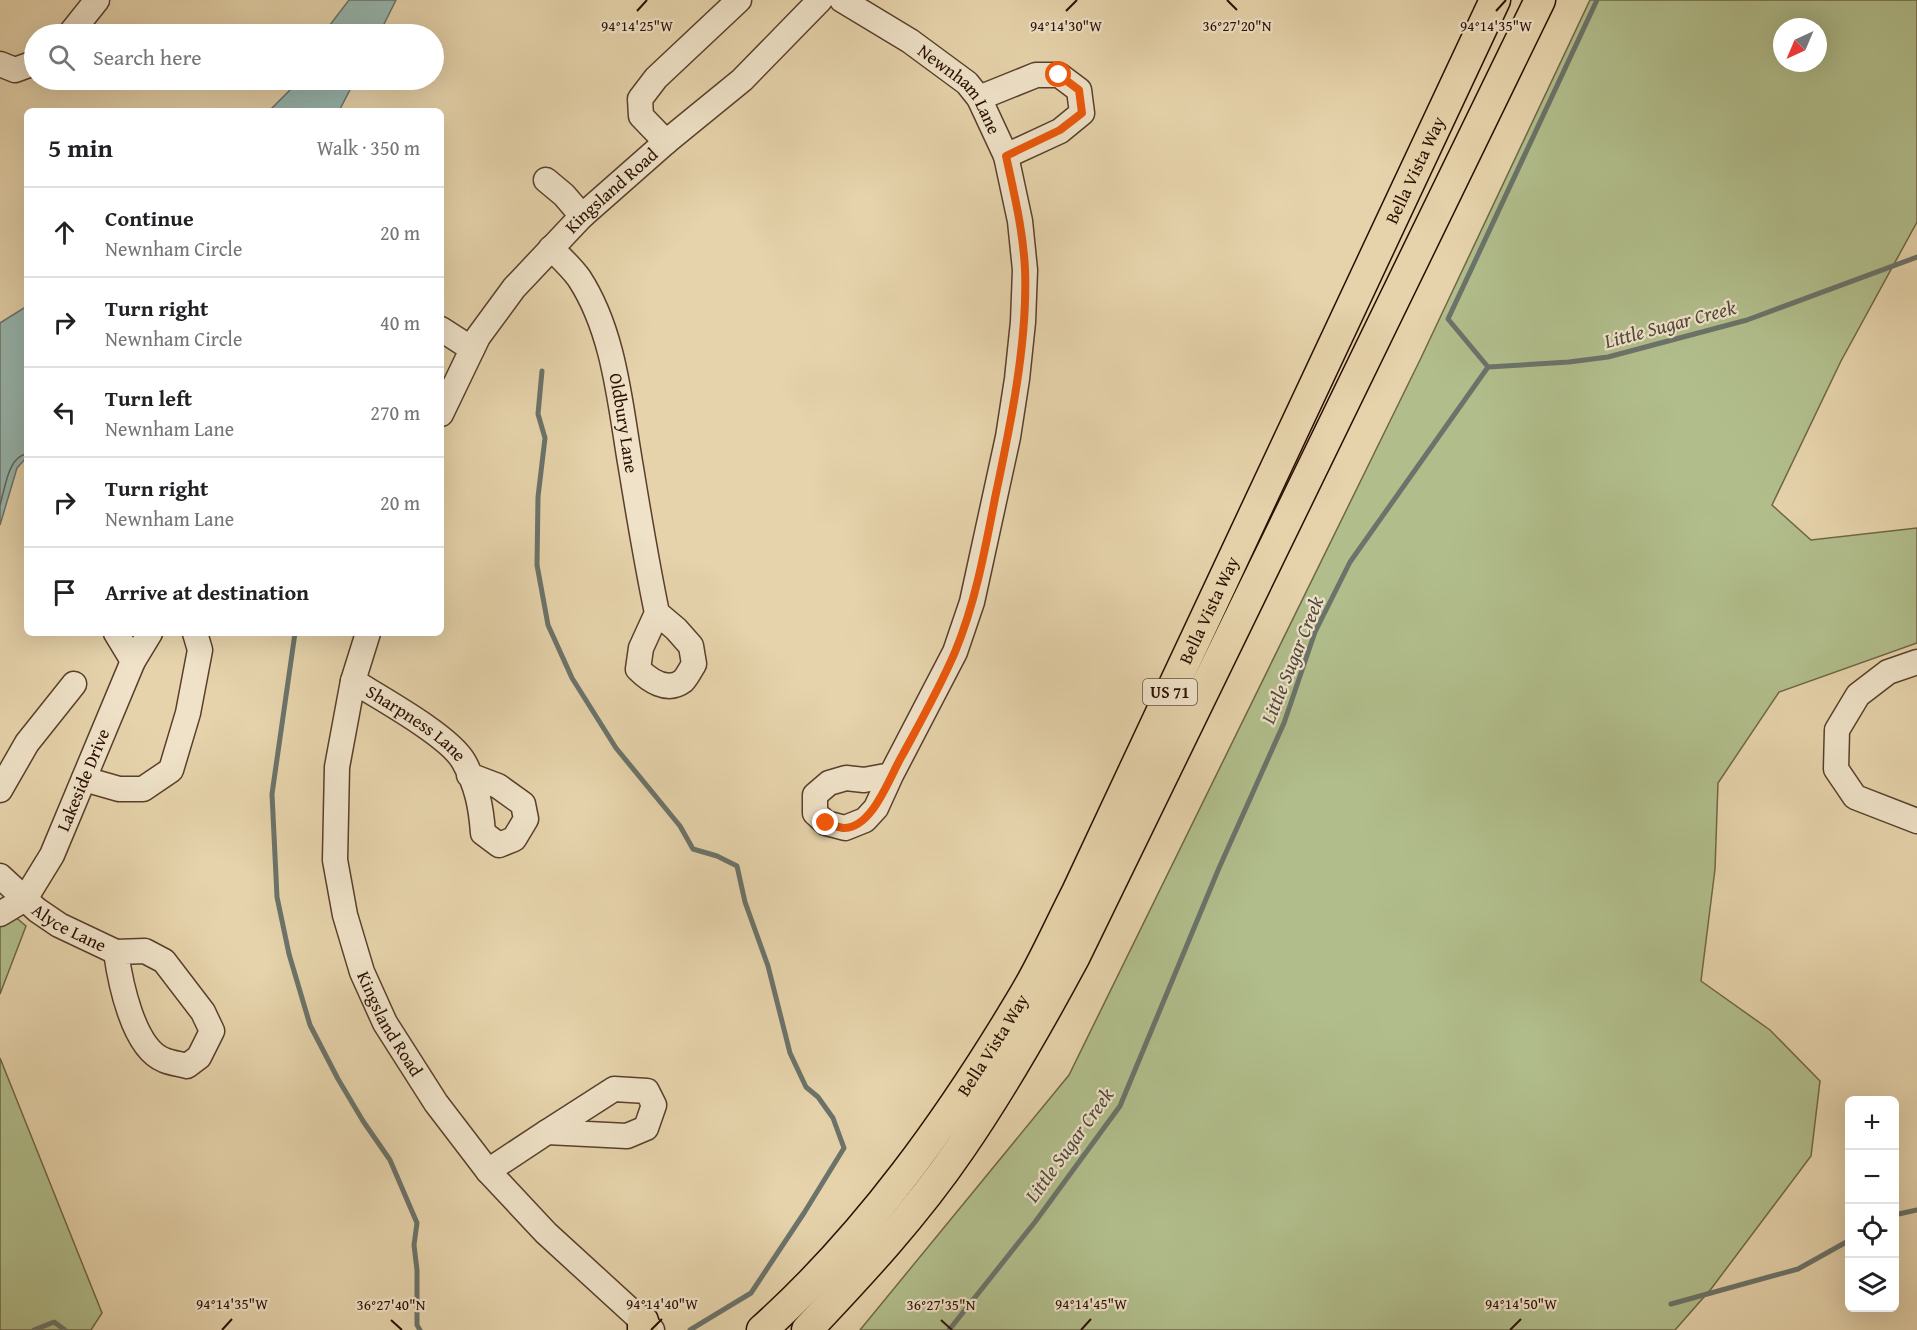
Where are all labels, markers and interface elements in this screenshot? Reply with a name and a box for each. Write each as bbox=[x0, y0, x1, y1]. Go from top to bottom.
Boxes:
text: 94°14'25"W bbox=[601, 15, 673, 36]
text: 94°14'30"W bbox=[1030, 15, 1102, 36]
text: 36°27'20"N bbox=[1203, 15, 1272, 36]
text: 94°14'35"W bbox=[1460, 15, 1532, 36]
north arrow bbox=[1773, 18, 1827, 72]
search box bbox=[24, 24, 444, 90]
street label: Newnham Lane bbox=[912, 37, 1008, 139]
icon: search bbox=[45, 41, 78, 74]
text: Search here bbox=[93, 41, 202, 73]
route start bbox=[1045, 61, 1071, 87]
street label: Bella Vista Way bbox=[1378, 112, 1452, 228]
text: 5 min bbox=[48, 128, 113, 167]
text: Walk · 350 m bbox=[317, 133, 420, 162]
street label: Kingsland Road bbox=[558, 141, 664, 239]
text: Continue bbox=[105, 202, 194, 234]
icon: ahead bbox=[48, 216, 81, 249]
text: 20 m bbox=[380, 218, 420, 247]
text: Newnham Circle bbox=[105, 234, 242, 263]
text: Turn right bbox=[105, 292, 208, 324]
water label: Little Sugar Creek bbox=[1600, 292, 1740, 355]
icon: right bbox=[48, 306, 81, 339]
text: 40 m bbox=[380, 308, 420, 337]
text: Newnham Circle bbox=[105, 324, 242, 353]
street label: Oldbury Lane bbox=[602, 371, 646, 475]
text: Turn left bbox=[105, 382, 192, 414]
icon: left bbox=[48, 396, 81, 429]
text: 270 m bbox=[370, 398, 420, 427]
text: Newnham Lane bbox=[105, 414, 234, 443]
text: Turn right bbox=[105, 472, 208, 504]
icon: right bbox=[48, 486, 81, 519]
text: 20 m bbox=[380, 488, 420, 517]
text: Newnham Lane bbox=[105, 504, 234, 533]
street label: Bella Vista Way bbox=[1172, 552, 1245, 668]
icon: arrive bbox=[48, 576, 81, 609]
text: Arrive at destination bbox=[105, 576, 309, 608]
water label: Little Sugar Creek bbox=[1252, 591, 1331, 729]
street label: Sharpness Lane bbox=[361, 678, 473, 767]
road number: US 71 bbox=[1143, 679, 1197, 705]
street label: Lakeside Drive bbox=[49, 724, 116, 835]
route end bbox=[812, 809, 838, 835]
street label: Alyce Lane bbox=[26, 896, 111, 958]
street label: Kingsland Road bbox=[350, 967, 430, 1082]
street label: Bella Vista Way bbox=[950, 989, 1035, 1101]
water label: Little Sugar Creek bbox=[1017, 1081, 1121, 1209]
map controls bbox=[1845, 1096, 1899, 1312]
button: + bbox=[1845, 1096, 1899, 1150]
button: − bbox=[1845, 1150, 1899, 1204]
button: locate bbox=[1845, 1204, 1899, 1258]
button: layers bbox=[1845, 1258, 1899, 1312]
text: 94°14'35"W bbox=[196, 1293, 268, 1314]
text: 94°14'40"W bbox=[626, 1293, 698, 1314]
text: 94°14'45"W bbox=[1055, 1293, 1127, 1314]
text: 94°14'50"W bbox=[1485, 1293, 1557, 1314]
text: 36°27'40"N bbox=[357, 1294, 426, 1315]
text: 36°27'35"N bbox=[907, 1294, 976, 1315]

